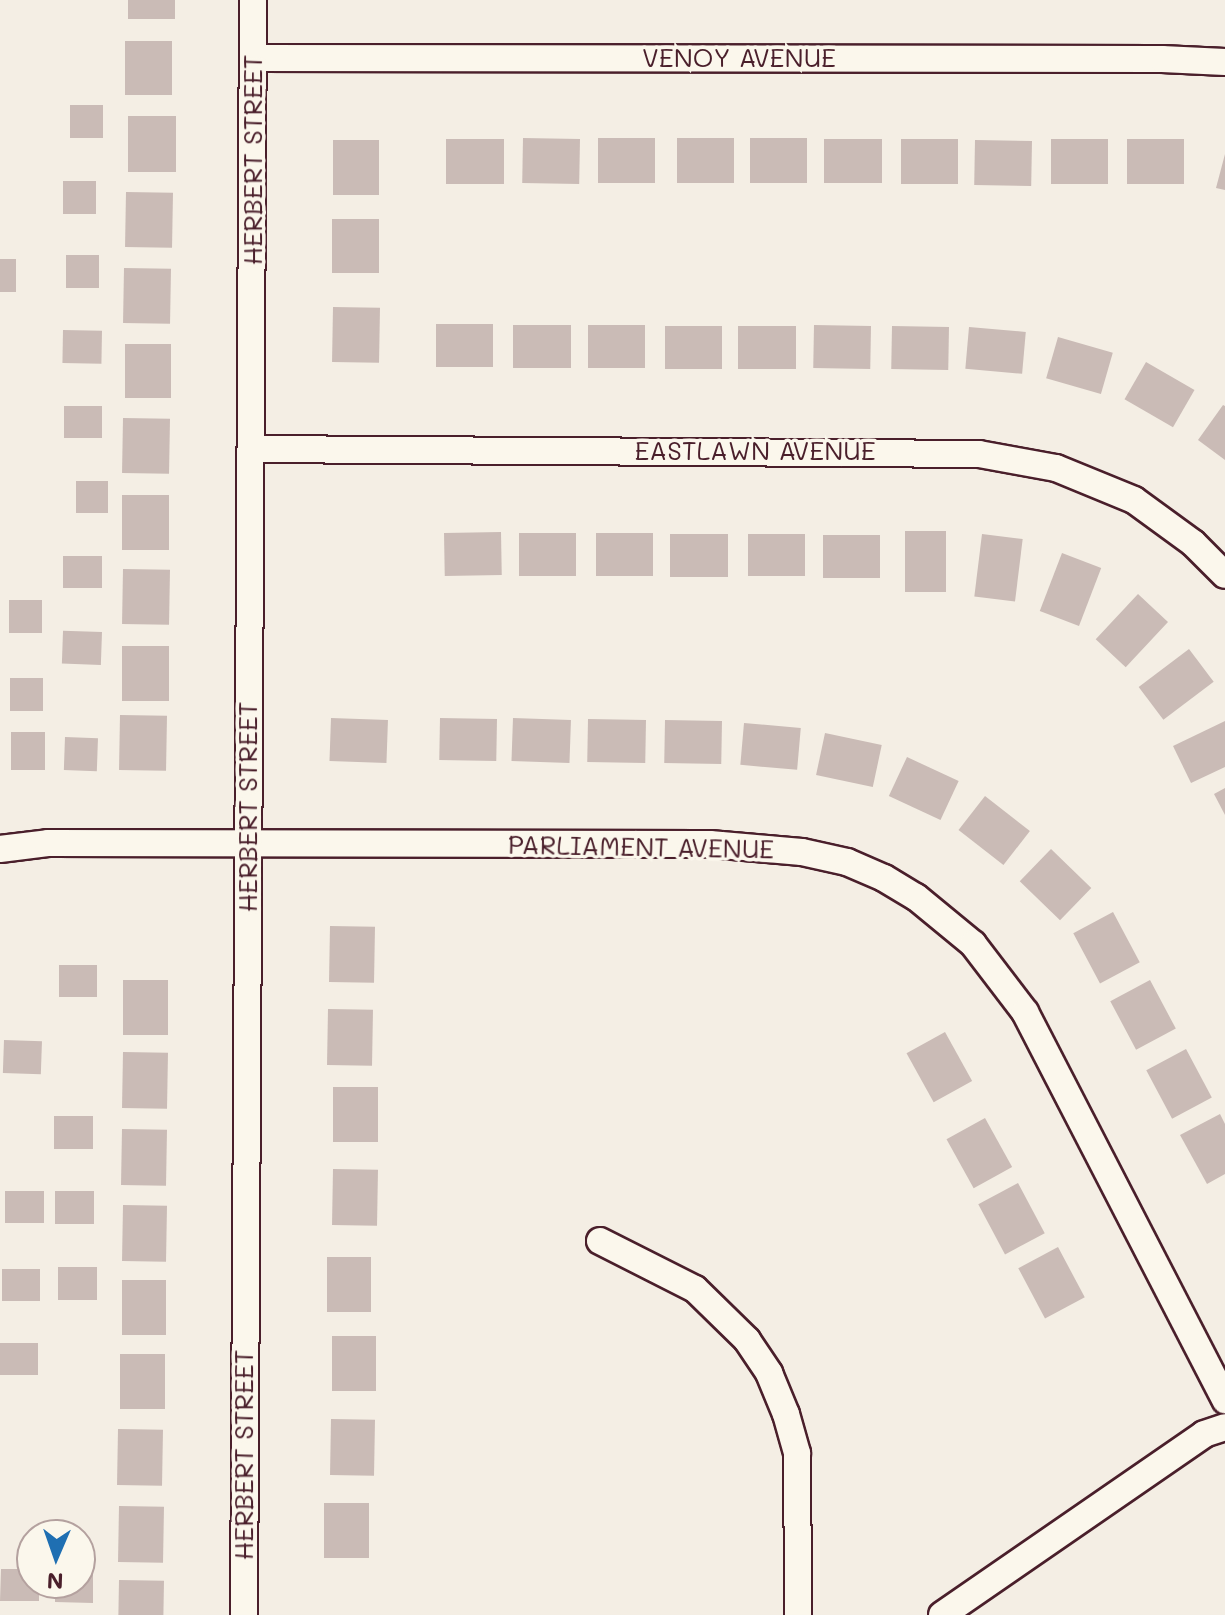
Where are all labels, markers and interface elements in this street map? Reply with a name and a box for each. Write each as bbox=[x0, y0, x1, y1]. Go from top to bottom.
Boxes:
street label: VENOY AVENUE bbox=[642, 42, 836, 74]
street label: HERBERT STREET bbox=[237, 55, 269, 265]
street label: EASTLAWN AVENUE bbox=[634, 435, 876, 467]
street label: HERBERT STREET bbox=[232, 702, 264, 912]
street label: PARLIAMENT AVENUE bbox=[508, 829, 774, 865]
street label: HERBERT STREET bbox=[228, 1350, 260, 1560]
north arrow bbox=[16, 1519, 96, 1599]
text: N bbox=[46, 1567, 64, 1596]

